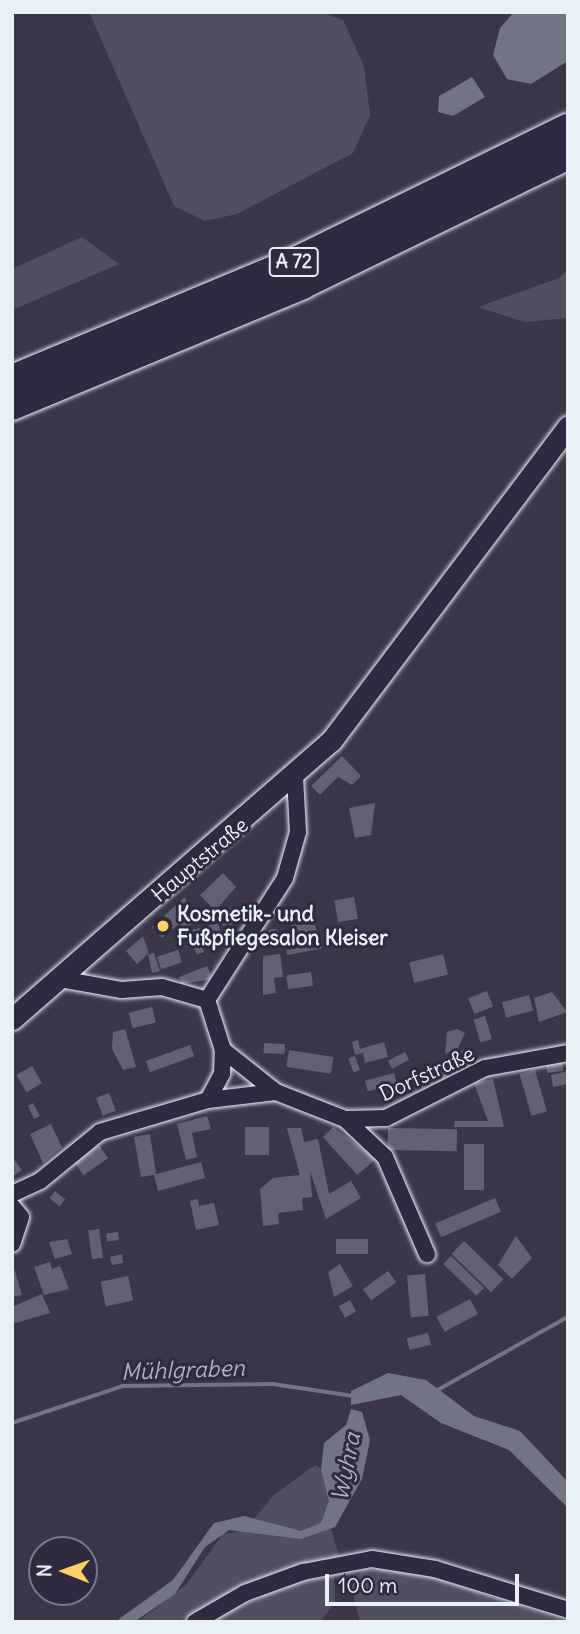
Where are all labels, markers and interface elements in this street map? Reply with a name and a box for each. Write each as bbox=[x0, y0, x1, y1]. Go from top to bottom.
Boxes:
road number: A 72 bbox=[268, 246, 320, 278]
street label: Hauptstraße bbox=[147, 812, 253, 908]
place label: Kosmetik- und Fußpflegesalon Kleiser bbox=[177, 901, 388, 951]
marker: Kosmetik- und Fußpflegesalon Kleiser bbox=[155, 918, 171, 934]
street label: Dorfstraße bbox=[376, 1041, 478, 1107]
water label: Mühlgraben bbox=[121, 1354, 245, 1386]
water label: Wyhra bbox=[326, 1431, 366, 1503]
north arrow bbox=[28, 1536, 98, 1606]
scale bar bbox=[328, 1560, 522, 1604]
text: N bbox=[32, 1564, 56, 1577]
text: 100 m bbox=[338, 1572, 397, 1599]

